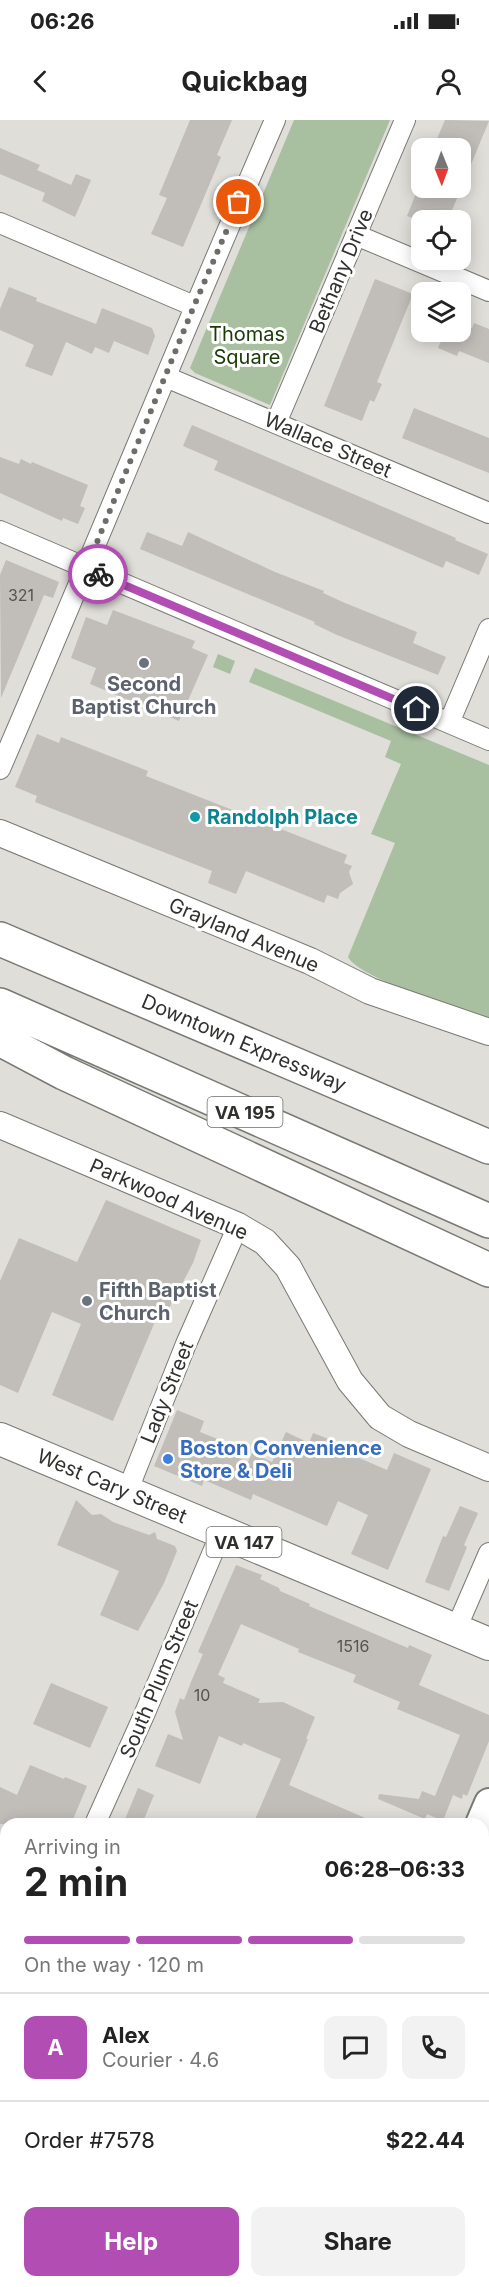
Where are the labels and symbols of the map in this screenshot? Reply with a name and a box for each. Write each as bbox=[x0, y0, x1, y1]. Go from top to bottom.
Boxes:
north arrow bbox=[411, 138, 471, 198]
pin bbox=[213, 176, 264, 227]
street label: Bethany Drive bbox=[304, 205, 378, 337]
park label: Thomas Square bbox=[209, 322, 285, 369]
street label: Wallace Street bbox=[261, 407, 396, 483]
courier bbox=[68, 544, 128, 604]
house number: 321 bbox=[8, 585, 34, 605]
marker: Second Baptist Church bbox=[137, 656, 151, 670]
place label: Second Baptist Church bbox=[71, 672, 217, 719]
pin bbox=[391, 683, 442, 734]
place label: Randolph Place bbox=[207, 805, 358, 829]
marker: Randolph Place bbox=[188, 810, 202, 824]
street label: Grayland Avenue bbox=[165, 893, 323, 977]
street label: Downtown Expressway bbox=[138, 989, 350, 1097]
road number: VA 195 bbox=[208, 1097, 282, 1127]
street label: Parkwood Avenue bbox=[86, 1153, 252, 1245]
place label: Fifth Baptist Church bbox=[99, 1278, 217, 1325]
marker: Fifth Baptist Church bbox=[80, 1294, 94, 1308]
street label: Lady Street bbox=[136, 1337, 199, 1447]
place label: Boston Convenience Store & Deli bbox=[180, 1436, 382, 1483]
street label: West Cary Street bbox=[34, 1444, 191, 1528]
marker: Boston Convenience Store & Deli bbox=[161, 1452, 175, 1466]
road number: VA 147 bbox=[206, 1527, 282, 1557]
street label: South Plum Street bbox=[115, 1596, 203, 1762]
house number: 1516 bbox=[337, 1636, 369, 1656]
house number: 10 bbox=[194, 1685, 210, 1705]

